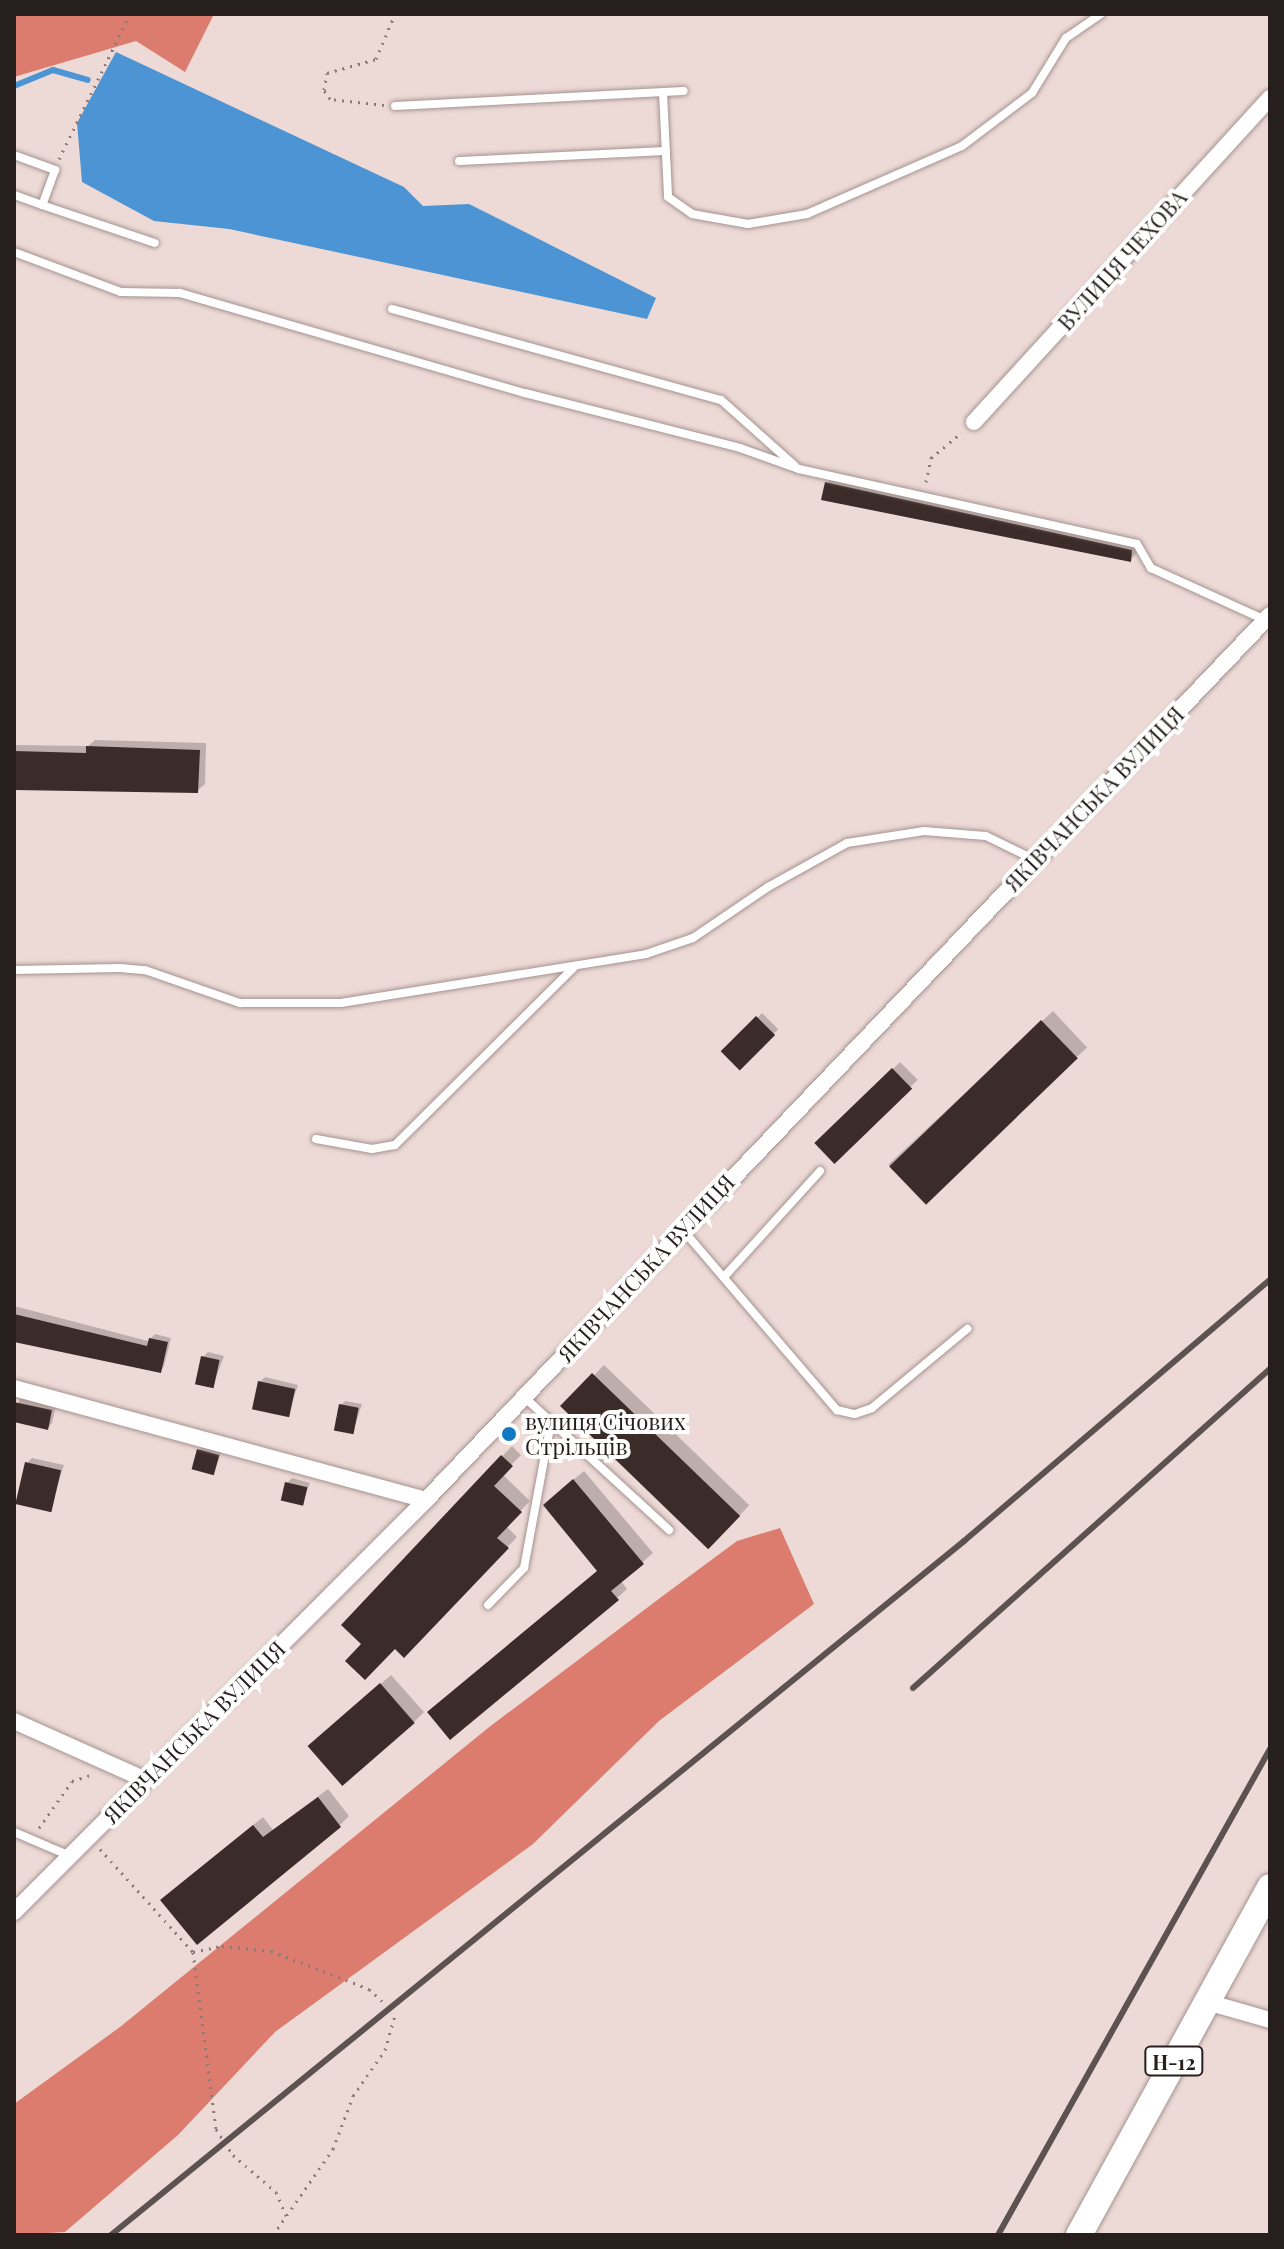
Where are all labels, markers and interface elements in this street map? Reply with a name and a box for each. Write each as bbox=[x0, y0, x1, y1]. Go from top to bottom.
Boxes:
street label: ВУЛИЦЯ ЧЕХОВА bbox=[1052, 184, 1192, 336]
street label: ЯКІВЧАНСЬКА ВУЛИЦЯ bbox=[999, 701, 1189, 897]
street label: ЯКІВЧАНСЬКА ВУЛИЦЯ bbox=[552, 1169, 740, 1367]
place label: вулиця Січових Стрільців bbox=[525, 1408, 686, 1460]
marker: вулиця Січових Стрільців bbox=[500, 1425, 518, 1443]
street label: ЯКІВЧАНСЬКА ВУЛИЦЯ bbox=[97, 1635, 291, 1829]
road number: Н-12 bbox=[1144, 2045, 1204, 2077]

